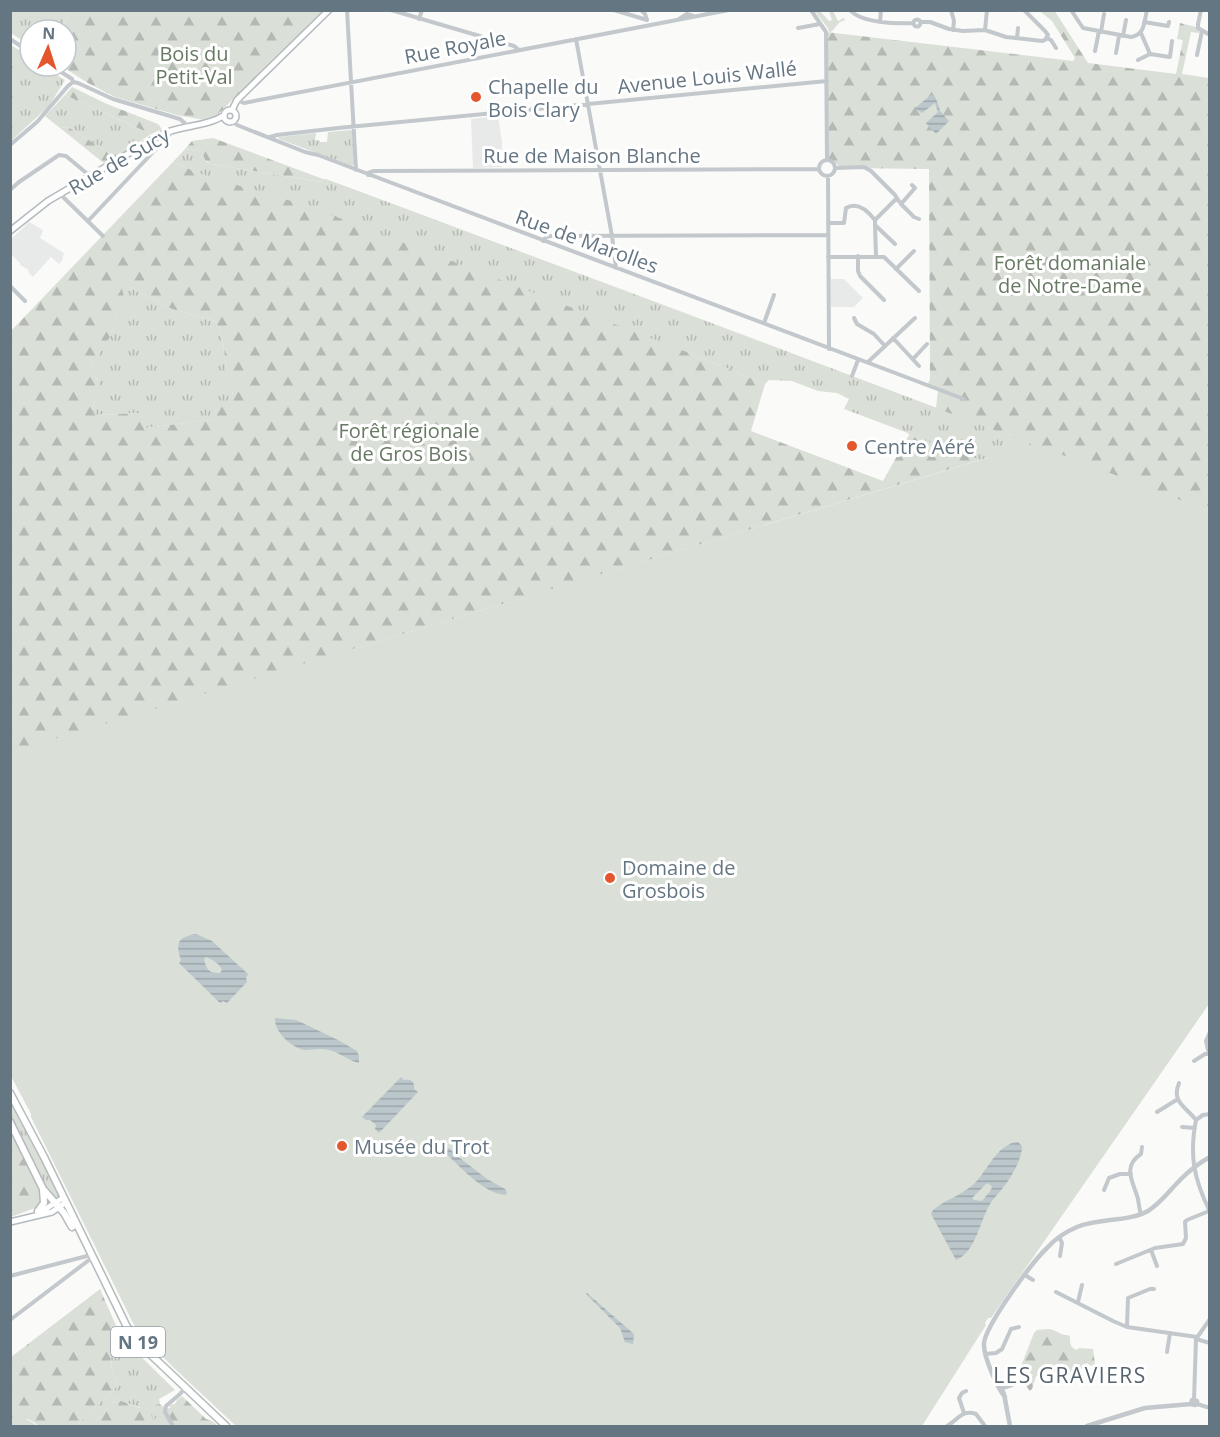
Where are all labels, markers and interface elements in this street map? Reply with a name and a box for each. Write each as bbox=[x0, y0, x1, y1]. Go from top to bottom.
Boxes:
north arrow bbox=[18, 18, 78, 78]
text: N bbox=[42, 22, 56, 44]
street label: Rue Royale bbox=[402, 24, 508, 70]
park label: Bois du Petit-Val bbox=[155, 40, 233, 90]
street label: Avenue Louis Wallé bbox=[616, 54, 798, 100]
place label: Chapelle du Bois Clary bbox=[488, 73, 598, 123]
marker: Chapelle du Bois Clary bbox=[469, 90, 483, 104]
street label: Rue de Sucy bbox=[64, 121, 175, 201]
street label: Rue de Maison Blanche bbox=[483, 142, 701, 169]
street label: Rue de Marolles bbox=[512, 203, 662, 279]
park label: Forêt domaniale de Notre-Dame bbox=[994, 249, 1146, 299]
park label: Forêt régionale de Gros Bois bbox=[338, 417, 480, 467]
place label: Centre Aéré bbox=[864, 433, 975, 460]
marker: Centre Aéré bbox=[845, 439, 859, 453]
place label: Domaine de Grosbois bbox=[622, 854, 735, 904]
marker: Domaine de Grosbois bbox=[603, 871, 617, 885]
place label: Musée du Trot bbox=[354, 1133, 490, 1160]
marker: Musée du Trot bbox=[335, 1139, 349, 1153]
road number: N 19 bbox=[111, 1327, 165, 1357]
district label: LES GRAVIERS bbox=[993, 1361, 1147, 1389]

